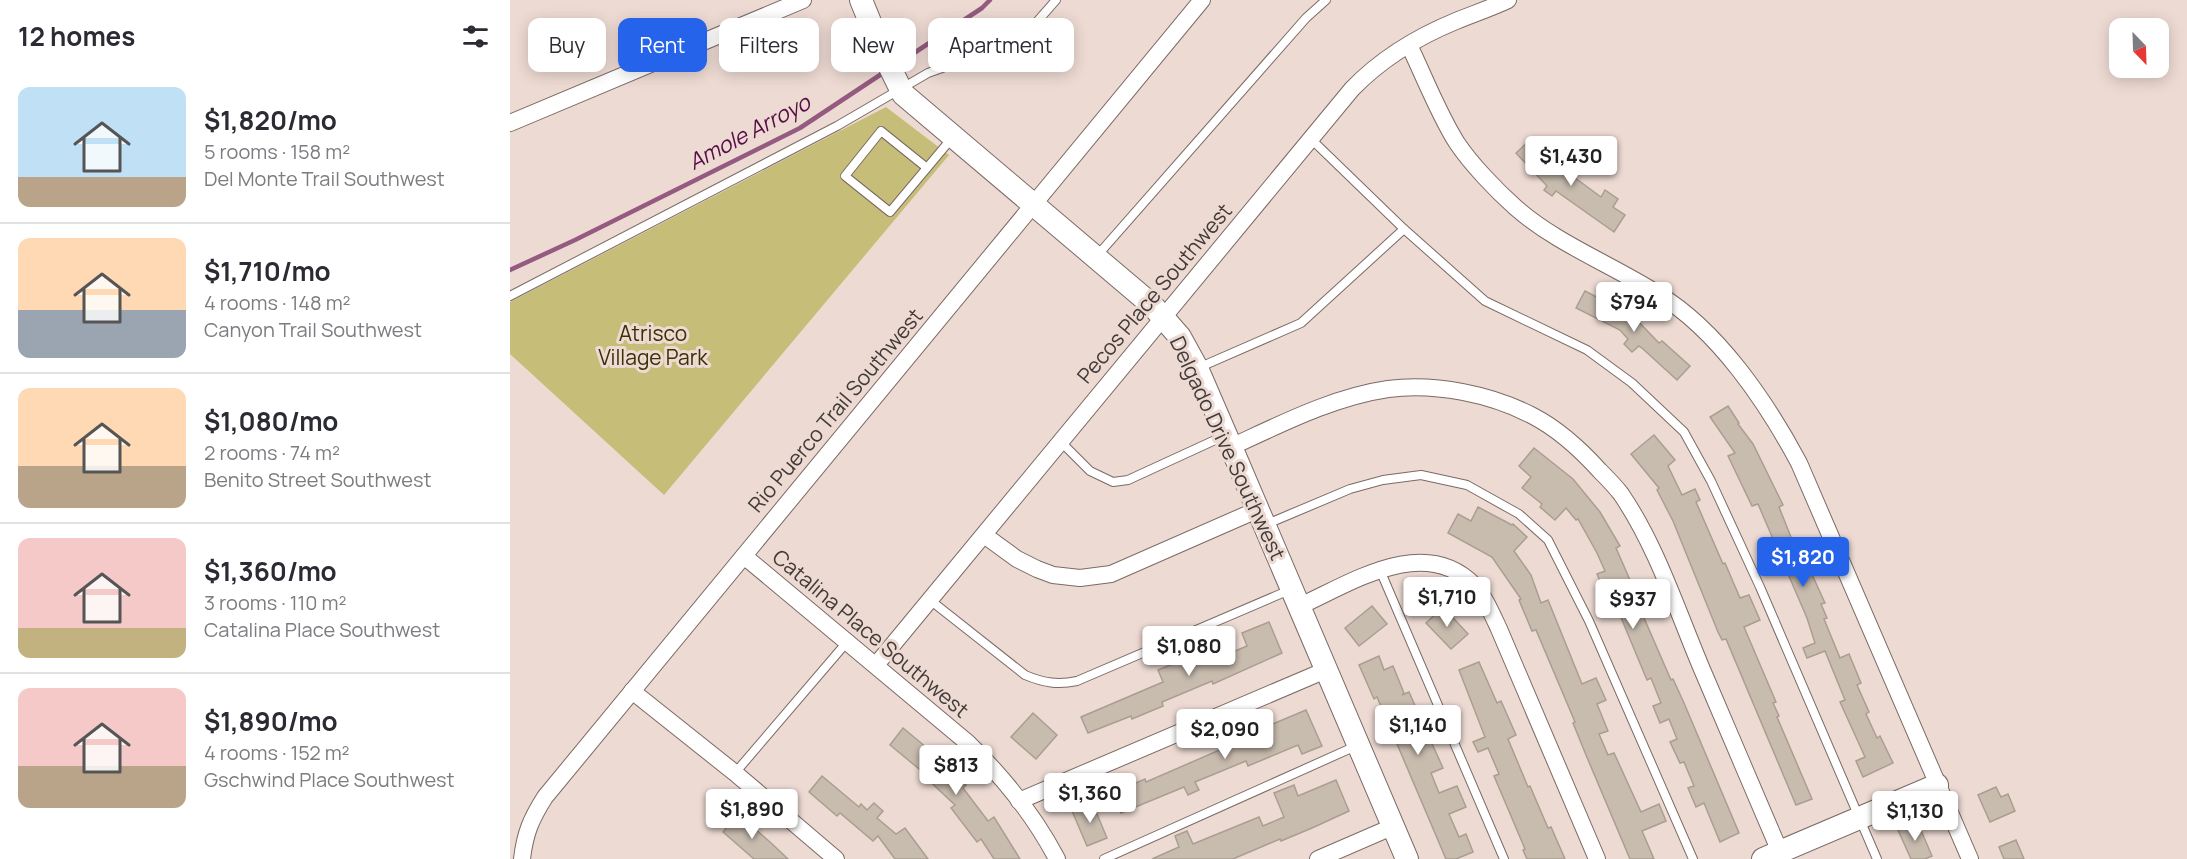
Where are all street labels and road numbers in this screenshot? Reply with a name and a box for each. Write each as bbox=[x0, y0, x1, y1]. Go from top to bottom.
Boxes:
street label: Pecos Place Southwest bbox=[1070, 197, 1238, 389]
street label: Rio Puerco Trail Southwest bbox=[741, 302, 929, 518]
street label: Delgado Drive Southwest bbox=[1164, 332, 1292, 564]
street label: Catalina Place Southwest bbox=[767, 543, 975, 723]

